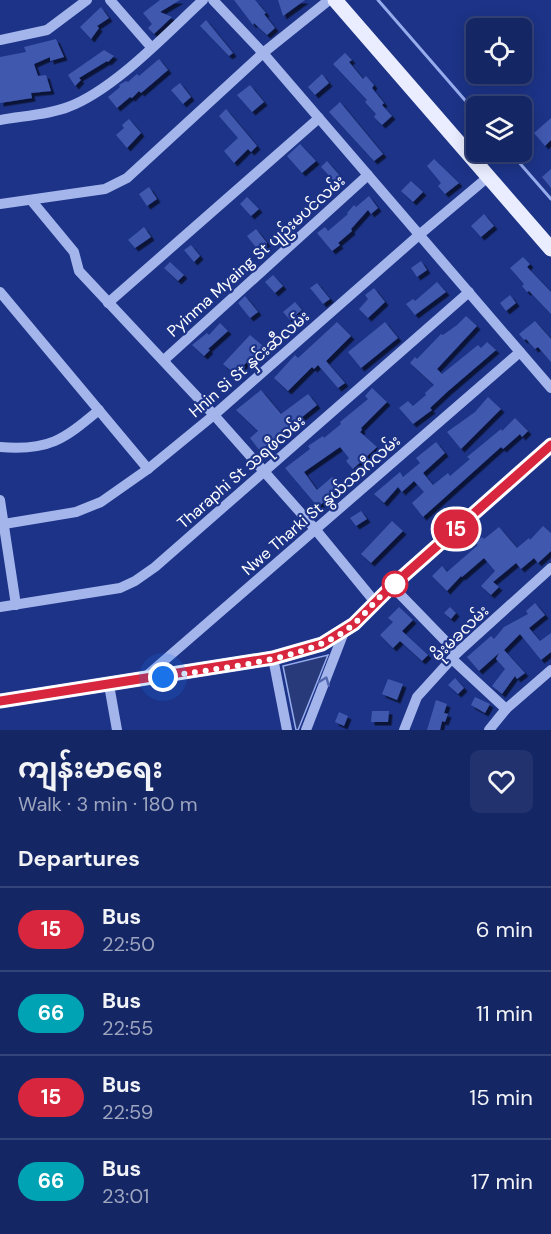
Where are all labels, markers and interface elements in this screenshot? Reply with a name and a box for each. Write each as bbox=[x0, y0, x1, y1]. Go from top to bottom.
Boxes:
map controls bbox=[466, 18, 532, 162]
button: locate bbox=[466, 18, 532, 84]
button: layers bbox=[466, 96, 532, 162]
street label: Pyinma Myaing St ပျဥ်းမပင်လမ်း bbox=[162, 170, 351, 344]
street label: Hnin Si St နှင်းဆီလမ်း bbox=[184, 305, 316, 425]
street label: Tharaphi St သရဖီလမ်း bbox=[172, 410, 311, 536]
street label: Nwe Tharki St နွယ်သာဂီလမ်း bbox=[237, 430, 407, 582]
line badge: 15 bbox=[429, 510, 483, 548]
text: 15 bbox=[446, 515, 466, 543]
unlabelled marker bbox=[382, 571, 408, 597]
street label: မိုးမခလမ်း bbox=[426, 600, 496, 669]
your location bbox=[148, 662, 178, 692]
one-way arrow bbox=[318, 676, 330, 687]
text: ကျန်းမာရေး bbox=[18, 750, 163, 787]
button: heart bbox=[470, 750, 533, 813]
text: Walk · 3 min · 180 m bbox=[18, 791, 197, 817]
text: Departures bbox=[18, 844, 140, 873]
text: Bus bbox=[102, 902, 141, 931]
text: 15 bbox=[41, 915, 61, 943]
text: 6 min bbox=[476, 915, 533, 944]
text: 22:50 bbox=[102, 931, 155, 957]
text: Bus bbox=[102, 986, 141, 1015]
text: 66 bbox=[38, 999, 64, 1027]
text: 11 min bbox=[476, 999, 533, 1028]
text: 22:55 bbox=[102, 1015, 153, 1041]
text: Bus bbox=[102, 1070, 141, 1099]
text: 15 bbox=[41, 1083, 61, 1111]
text: 15 min bbox=[469, 1083, 533, 1112]
text: 22:59 bbox=[102, 1099, 153, 1125]
text: Bus bbox=[102, 1154, 141, 1183]
text: 66 bbox=[38, 1167, 64, 1195]
text: 17 min bbox=[471, 1167, 533, 1196]
text: 23:01 bbox=[102, 1183, 149, 1209]

